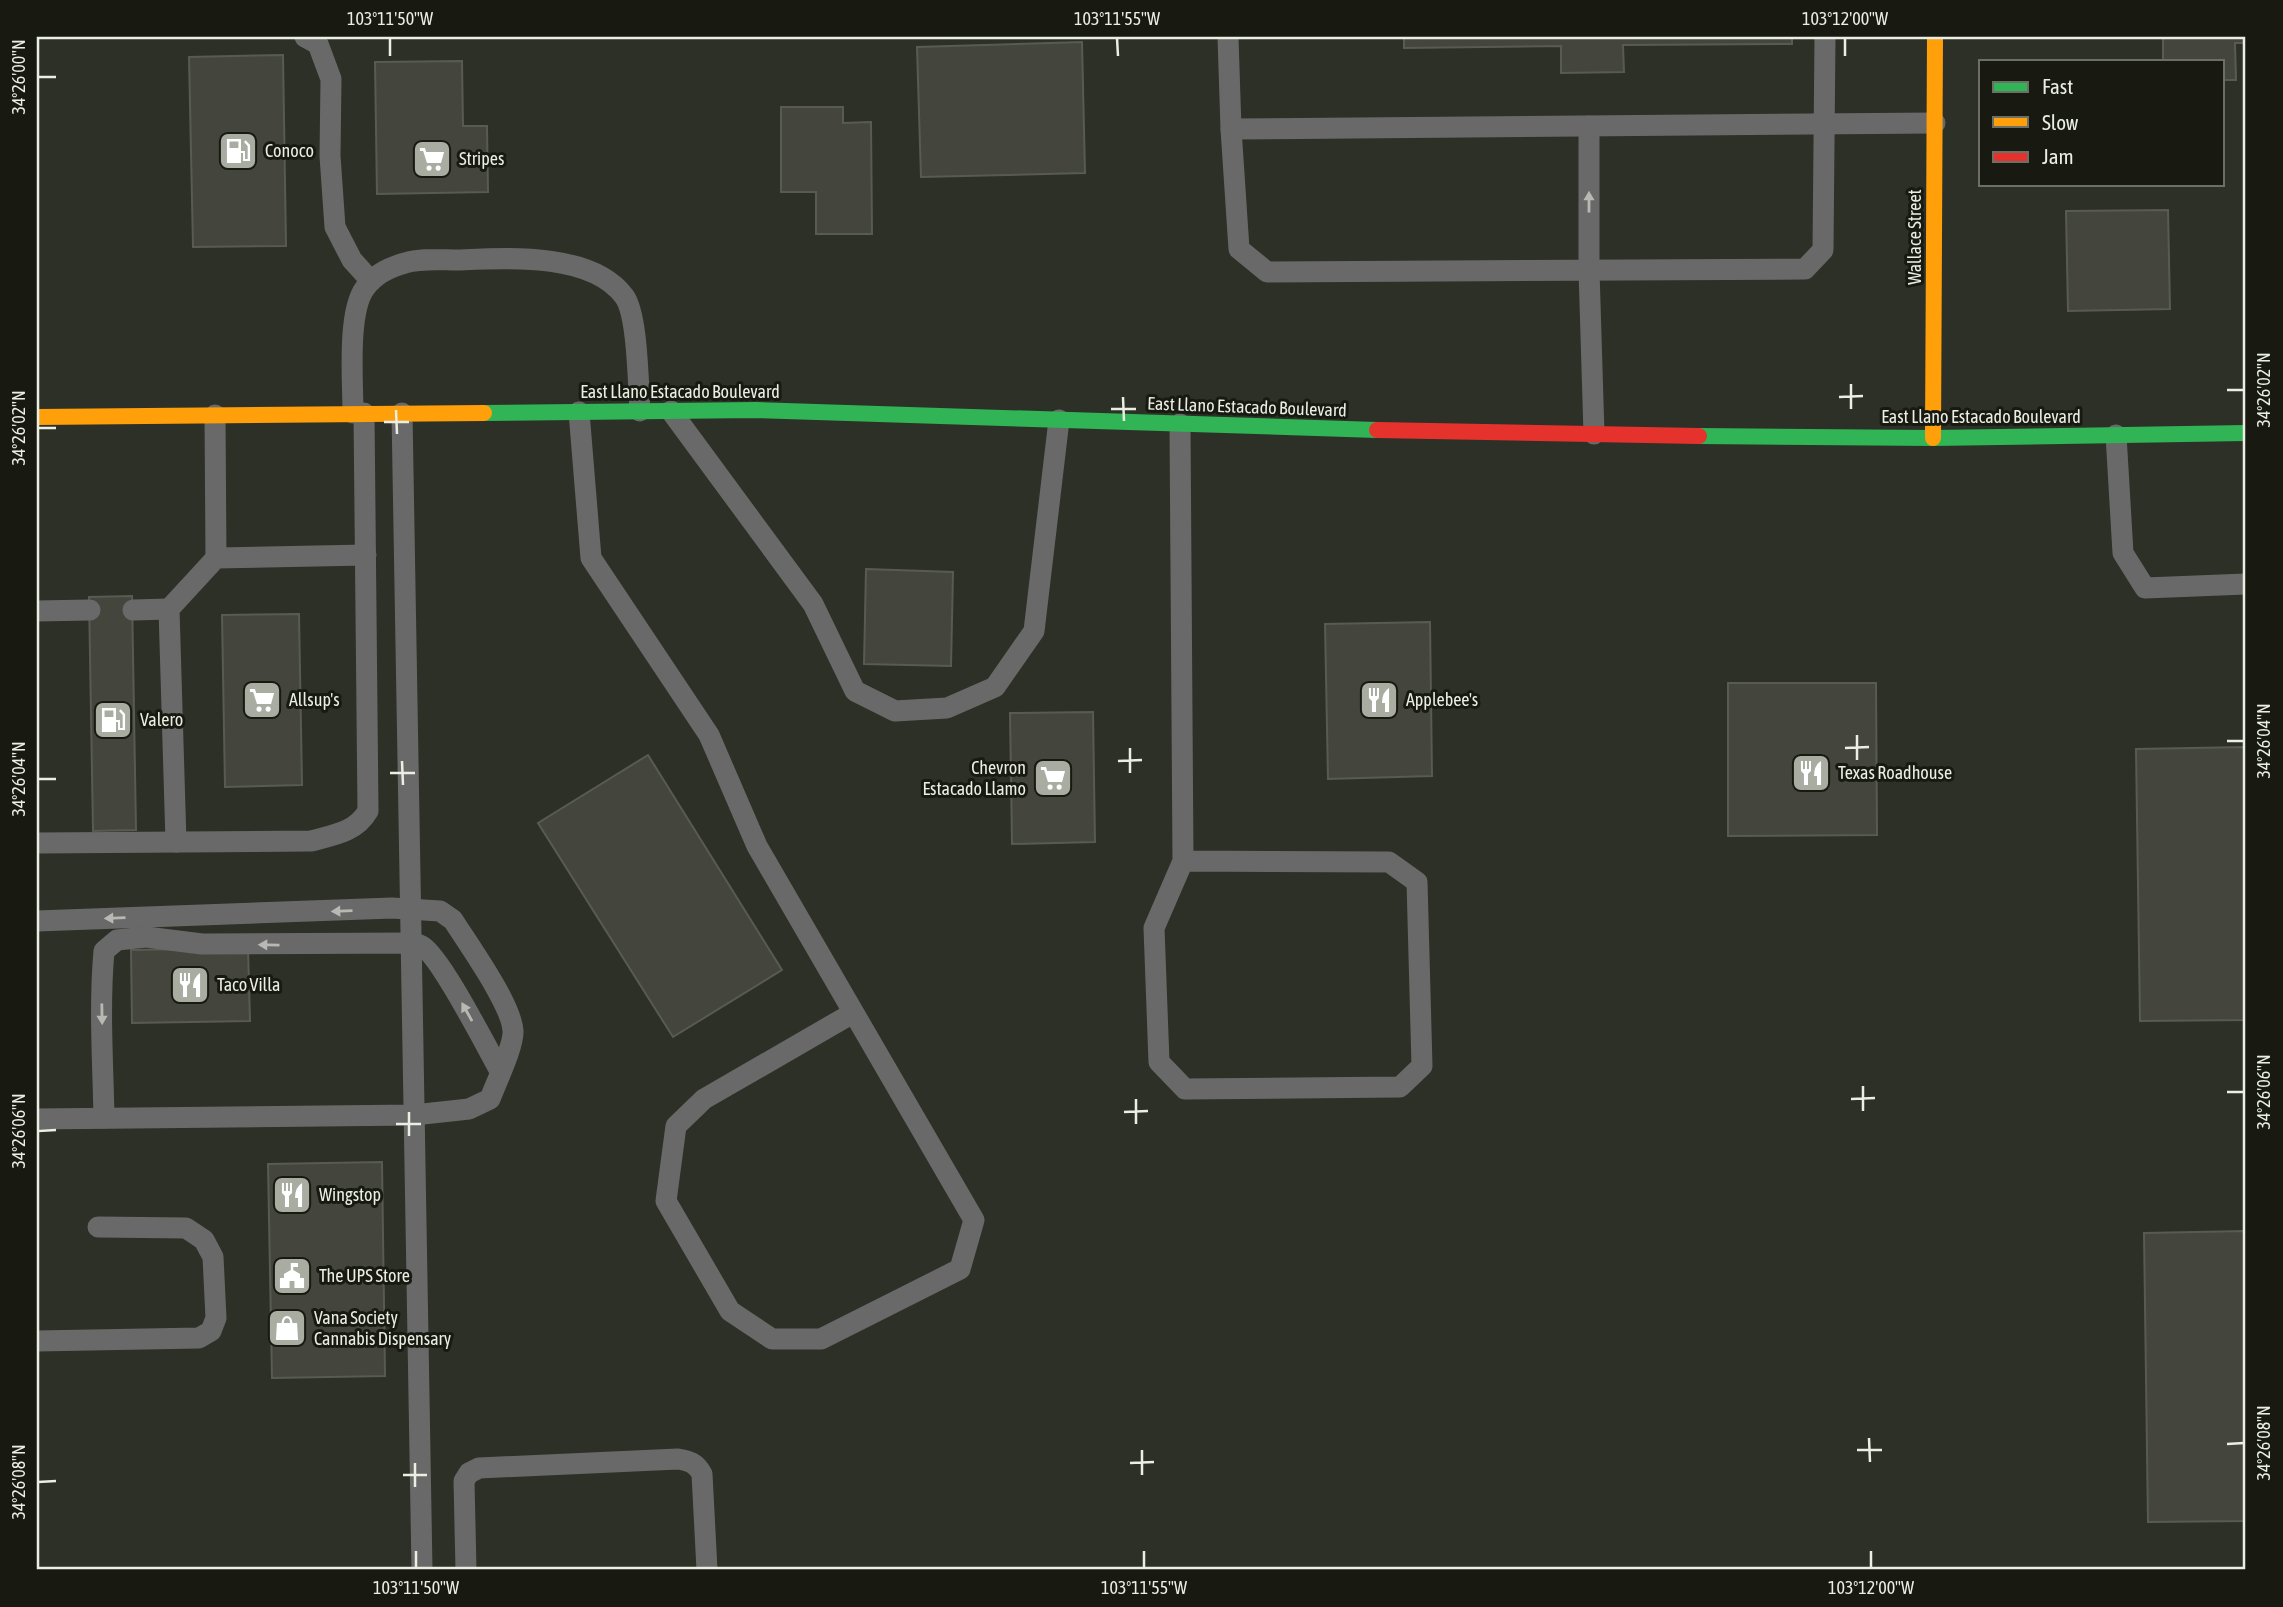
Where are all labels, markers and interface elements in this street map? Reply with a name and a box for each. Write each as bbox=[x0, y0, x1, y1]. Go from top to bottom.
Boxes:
text: 103°11'50"W bbox=[347, 8, 433, 29]
text: 103°11'55"W bbox=[1074, 8, 1160, 29]
text: 103°12'00"W bbox=[1802, 8, 1888, 29]
text: 34°26'00"N bbox=[8, 39, 29, 115]
legend bbox=[1979, 60, 2224, 186]
text: Fast bbox=[2042, 74, 2073, 98]
text: Slow bbox=[2042, 110, 2079, 134]
fuel station icon: Conoco bbox=[217, 130, 259, 172]
supermarket icon: Stripes bbox=[411, 138, 453, 180]
place label: Conoco bbox=[265, 140, 314, 161]
text: Jam bbox=[2042, 144, 2074, 168]
place label: Stripes bbox=[459, 148, 504, 169]
street label: Wallace Street bbox=[1904, 189, 1925, 285]
one-way arrow bbox=[1583, 191, 1595, 213]
text: 34°26'02"N bbox=[2253, 352, 2274, 428]
street label: East Llano Estacado Boulevard bbox=[580, 381, 780, 402]
text: 34°26'02"N bbox=[8, 390, 29, 466]
street label: East Llano Estacado Boulevard bbox=[1147, 393, 1347, 420]
street label: East Llano Estacado Boulevard bbox=[1881, 406, 2081, 427]
supermarket icon: Allsup's bbox=[241, 679, 283, 721]
restaurant icon: Applebee's bbox=[1358, 679, 1400, 721]
place label: Allsup's bbox=[289, 689, 340, 710]
place label: Applebee's bbox=[1406, 689, 1478, 710]
fuel station icon: Valero bbox=[92, 699, 134, 741]
text: 34°26'04"N bbox=[2253, 703, 2274, 779]
place label: Valero bbox=[140, 709, 183, 730]
text: 34°26'04"N bbox=[8, 741, 29, 817]
restaurant icon: Texas Roadhouse bbox=[1790, 752, 1832, 794]
place label: Chevron Estacado Llamo bbox=[922, 757, 1026, 799]
supermarket icon: Chevron Estacado Llamo bbox=[1032, 757, 1074, 799]
place label: Texas Roadhouse bbox=[1838, 762, 1952, 783]
one-way arrow bbox=[331, 905, 353, 916]
one-way arrow bbox=[104, 913, 126, 924]
one-way arrow bbox=[258, 939, 280, 951]
restaurant icon: Taco Villa bbox=[169, 964, 211, 1006]
place label: Taco Villa bbox=[217, 974, 280, 995]
one-way arrow bbox=[461, 1001, 473, 1021]
one-way arrow bbox=[96, 1003, 107, 1025]
text: 34°26'06"N bbox=[2253, 1054, 2274, 1130]
text: 34°26'06"N bbox=[8, 1093, 29, 1169]
restaurant icon: Wingstop bbox=[271, 1174, 313, 1216]
place label: Wingstop bbox=[319, 1184, 381, 1205]
public building icon: The UPS Store bbox=[271, 1255, 313, 1297]
place label: The UPS Store bbox=[319, 1265, 410, 1286]
shop icon: Vana Society Cannabis Dispensary bbox=[266, 1307, 308, 1349]
place label: Vana Society Cannabis Dispensary bbox=[314, 1307, 451, 1349]
text: 34°26'08"N bbox=[2253, 1405, 2274, 1481]
text: 34°26'08"N bbox=[8, 1444, 29, 1520]
text: 103°11'50"W bbox=[373, 1577, 459, 1598]
text: 103°11'55"W bbox=[1101, 1577, 1187, 1598]
text: 103°12'00"W bbox=[1828, 1577, 1914, 1598]

